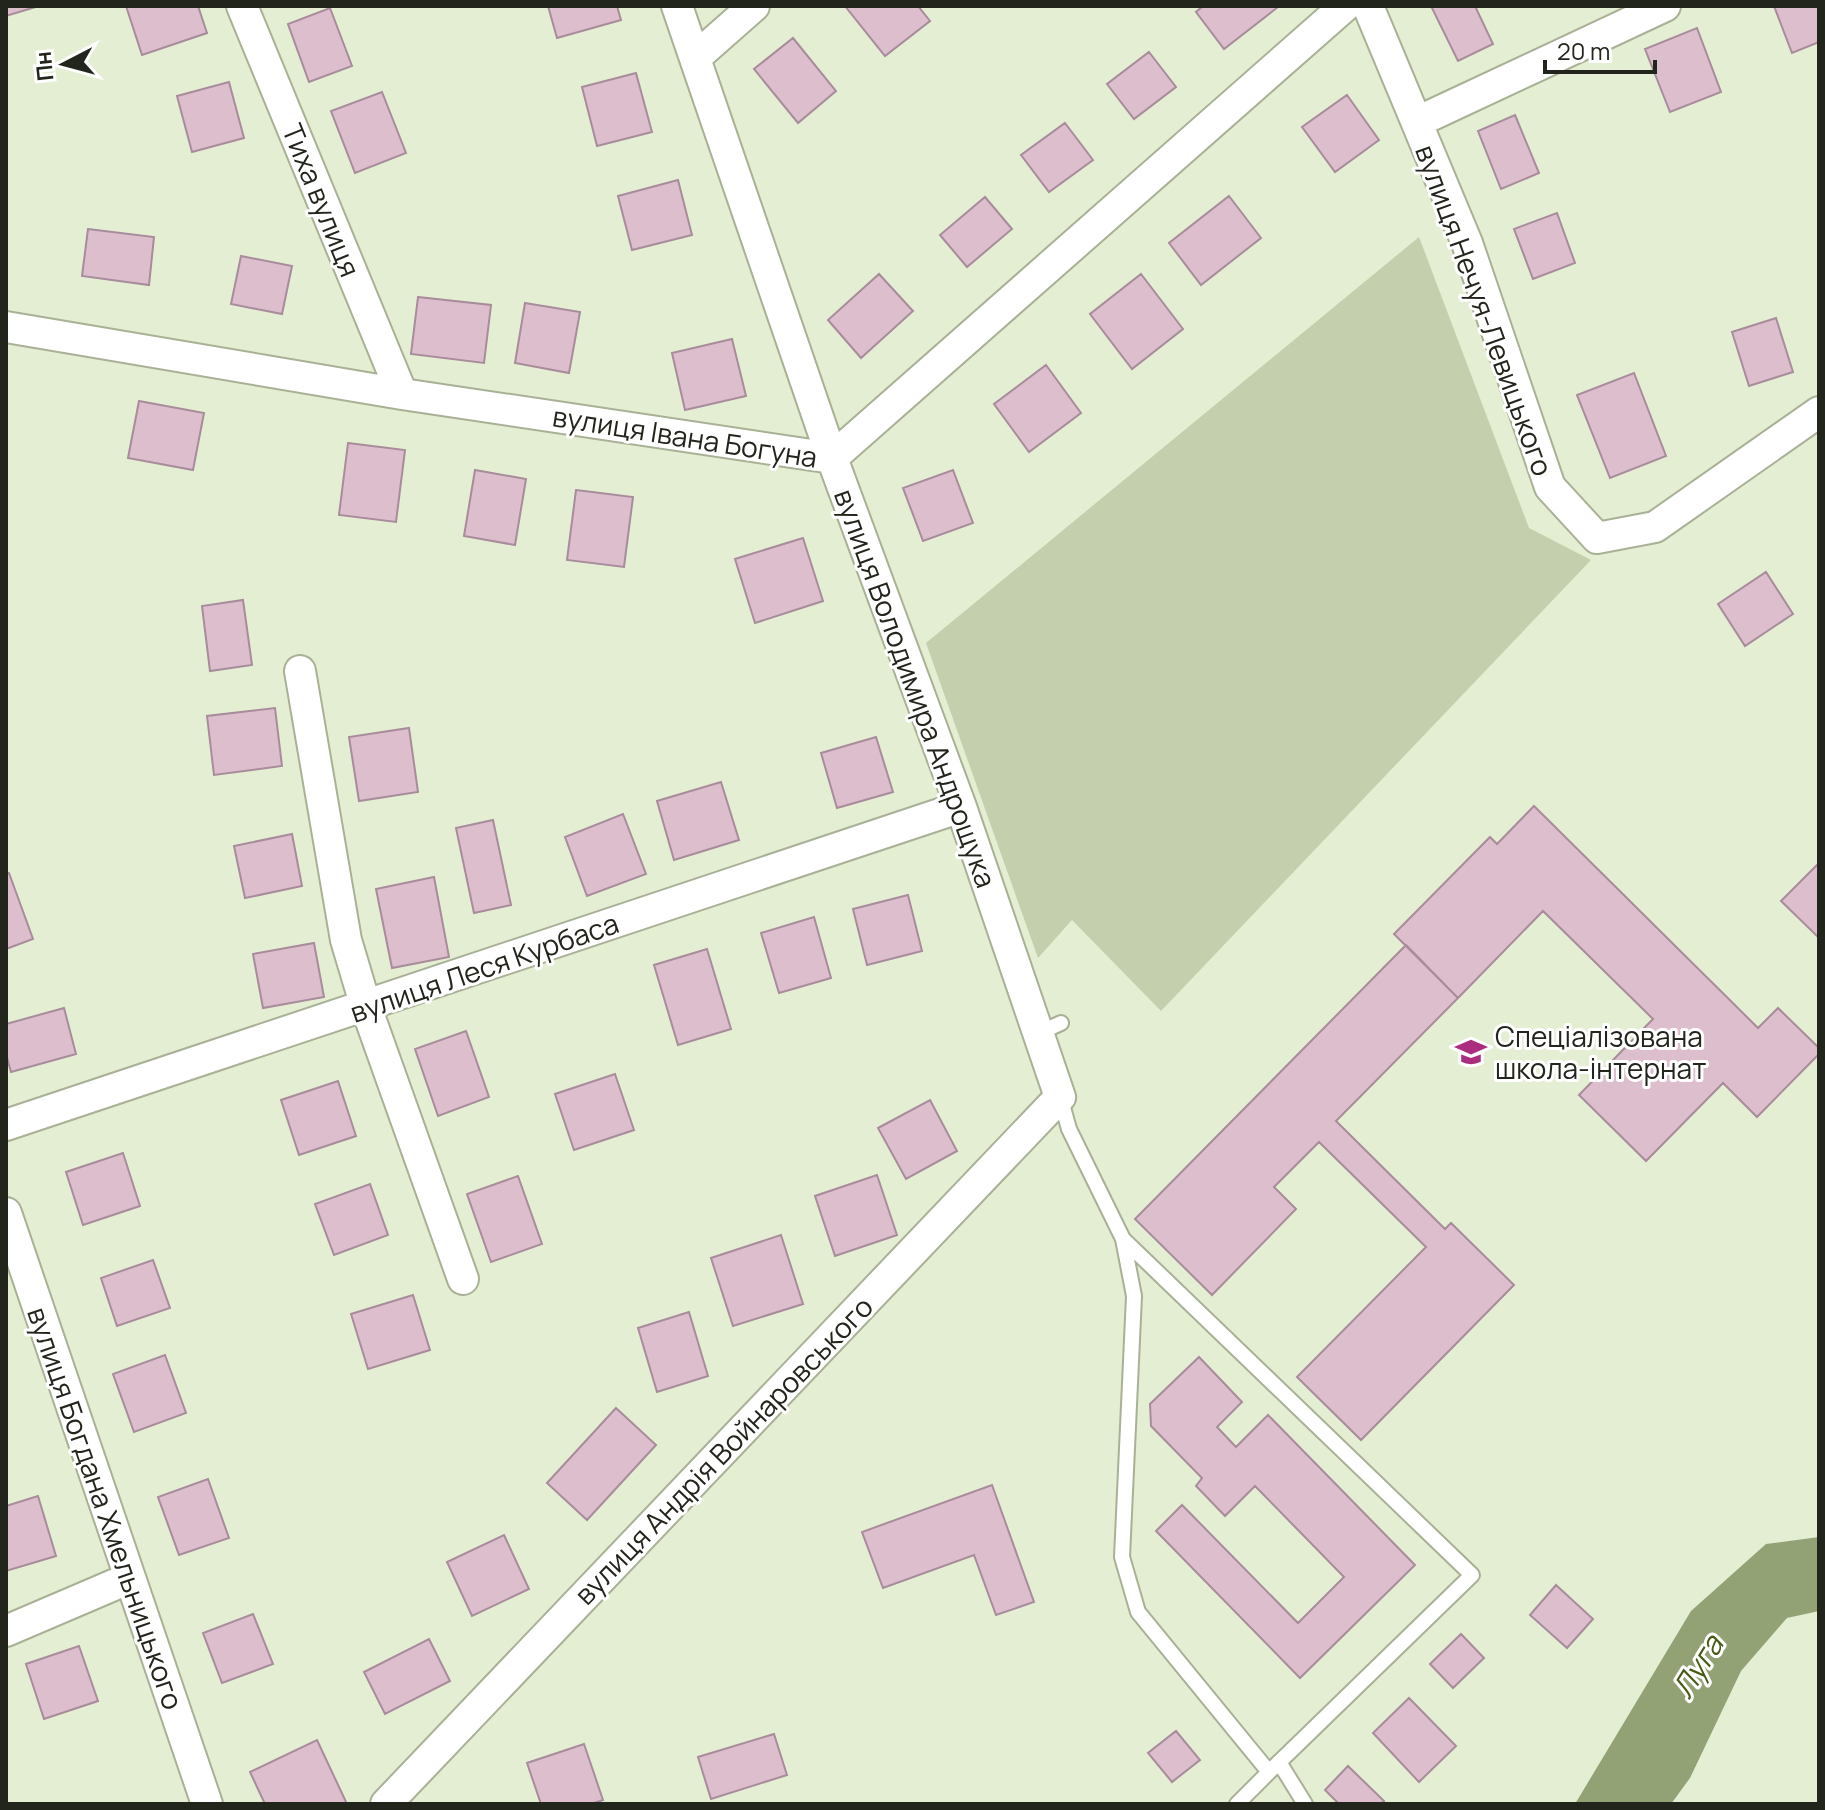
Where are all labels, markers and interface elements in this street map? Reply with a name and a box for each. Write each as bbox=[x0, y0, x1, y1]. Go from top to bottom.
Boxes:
north arrow bbox=[24, 24, 104, 104]
scale bar bbox=[1545, 24, 1655, 74]
text: 20 m bbox=[1557, 34, 1610, 67]
text: Пн bbox=[28, 50, 61, 82]
street label: Тиха вулиця bbox=[274, 118, 370, 282]
street label: вулиця Нечуя-Левицького bbox=[1407, 139, 1563, 481]
street label: вулиця Івана Богуна bbox=[550, 396, 820, 476]
street label: вулиця Володимира Андрощука bbox=[826, 483, 1006, 893]
street label: вулиця Леся Курбаса bbox=[345, 903, 623, 1031]
place label: Спеціалізована школа-інтернат bbox=[1495, 1017, 1706, 1087]
school or university icon: Спеціалізована школа-інтернат bbox=[1454, 1035, 1488, 1069]
street label: вулиця Андрія Войнаровського bbox=[565, 1288, 881, 1612]
street label: вулиця Богдана Хмельницького bbox=[19, 1302, 193, 1714]
water label: Луга bbox=[1662, 1626, 1733, 1705]

